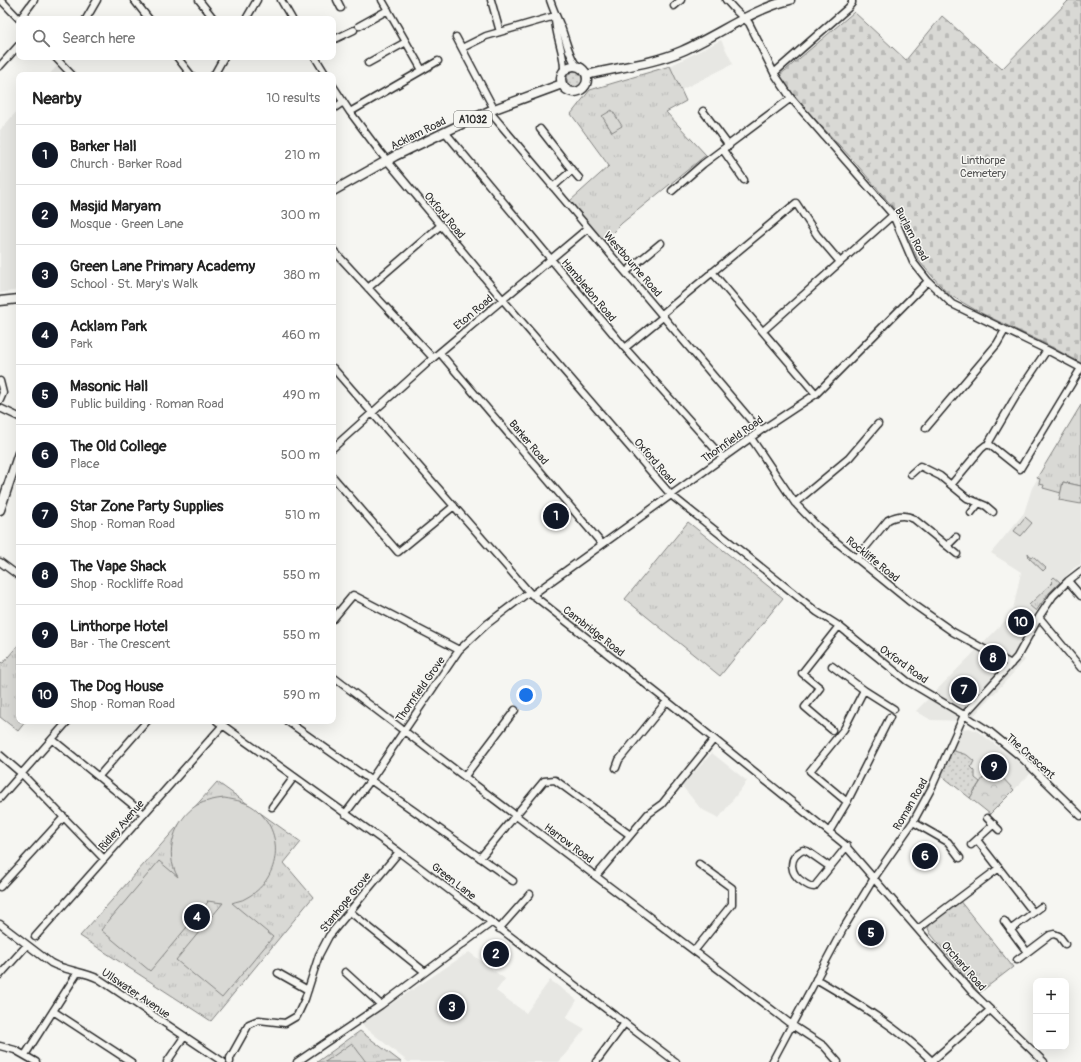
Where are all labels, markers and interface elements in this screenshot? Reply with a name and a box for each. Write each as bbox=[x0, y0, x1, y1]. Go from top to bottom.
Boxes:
search box bbox=[16, 16, 336, 60]
icon: search bbox=[30, 27, 52, 49]
text: Search here bbox=[62, 29, 135, 48]
text: Nearby bbox=[32, 88, 81, 109]
text: 10 results bbox=[266, 90, 320, 106]
road number: A1032 bbox=[454, 111, 492, 127]
street label: Acklam Road bbox=[388, 114, 448, 152]
text: Barker Hall bbox=[70, 137, 137, 156]
text: 1 bbox=[42, 147, 48, 163]
text: 210 m bbox=[284, 147, 320, 163]
park label: Linthorpe Cemetery bbox=[960, 154, 1006, 180]
text: Church · Barker Road bbox=[70, 156, 182, 172]
street label: Oxford Road bbox=[421, 190, 468, 241]
text: Masjid Maryam bbox=[70, 197, 161, 216]
street label: Burlam Road bbox=[892, 205, 931, 263]
text: 2 bbox=[41, 207, 49, 223]
text: 300 m bbox=[281, 207, 320, 223]
text: Mosque · Green Lane bbox=[70, 216, 184, 232]
street label: Westbourne Road bbox=[601, 229, 664, 299]
street label: Hambledon Road bbox=[559, 256, 619, 324]
text: Green Lane Primary Academy bbox=[70, 257, 255, 276]
text: 3 bbox=[41, 267, 49, 283]
text: 380 m bbox=[283, 267, 320, 283]
text: School · St. Mary's Walk bbox=[70, 276, 198, 292]
street label: Eton Road bbox=[451, 292, 496, 333]
text: Acklam Park bbox=[70, 317, 147, 336]
text: 4 bbox=[41, 327, 49, 343]
text: 460 m bbox=[282, 327, 320, 343]
text: Park bbox=[70, 336, 93, 352]
text: Masonic Hall bbox=[70, 377, 148, 396]
text: 5 bbox=[41, 387, 49, 403]
text: 490 m bbox=[283, 387, 320, 403]
text: Public building · Roman Road bbox=[70, 396, 224, 412]
street label: Thornfield Road bbox=[699, 413, 766, 465]
street label: Barker Road bbox=[506, 417, 551, 467]
street label: Oxford Road bbox=[631, 436, 678, 487]
text: The Old College bbox=[70, 437, 167, 456]
text: 6 bbox=[41, 447, 49, 463]
text: 500 m bbox=[281, 447, 320, 463]
text: Place bbox=[70, 456, 99, 472]
text: Star Zone Party Supplies bbox=[70, 497, 224, 516]
pin: 1 bbox=[543, 501, 569, 531]
text: 7 bbox=[42, 507, 48, 523]
text: 510 m bbox=[285, 507, 320, 523]
text: Shop · Roman Road bbox=[70, 516, 175, 532]
street label: Rockliffe Road bbox=[843, 534, 902, 585]
text: The Vape Shack bbox=[70, 557, 166, 576]
text: 8 bbox=[42, 567, 48, 583]
text: 550 m bbox=[283, 567, 320, 583]
text: Shop · Rockliffe Road bbox=[70, 576, 183, 592]
street label: Cambridge Road bbox=[560, 603, 627, 659]
pin: 10 bbox=[1008, 607, 1034, 637]
text: Linthorpe Hotel bbox=[70, 617, 168, 636]
text: 9 bbox=[42, 627, 48, 643]
text: 550 m bbox=[283, 627, 320, 643]
text: Bar · The Crescent bbox=[70, 636, 170, 652]
street label: Oxford Road bbox=[877, 643, 930, 686]
pin: 8 bbox=[980, 643, 1006, 673]
street label: Thornfield Grove bbox=[393, 654, 448, 724]
pin: 7 bbox=[951, 675, 977, 705]
text: The Dog House bbox=[70, 677, 163, 696]
your location bbox=[516, 685, 536, 705]
text: 10 bbox=[38, 687, 52, 703]
text: 590 m bbox=[283, 687, 320, 703]
text: Shop · Roman Road bbox=[70, 696, 175, 712]
street label: The Crescent bbox=[1004, 731, 1058, 782]
pin: 9 bbox=[981, 752, 1007, 782]
street label: Roman Road bbox=[890, 776, 931, 833]
street label: Ridley Avenue bbox=[96, 797, 147, 853]
street label: Harrow Road bbox=[542, 821, 596, 866]
pin: 6 bbox=[912, 841, 938, 871]
street label: Green Lane bbox=[429, 860, 479, 903]
street label: Stanhope Grove bbox=[317, 869, 374, 935]
pin: 4 bbox=[184, 902, 210, 932]
pin: 5 bbox=[858, 918, 884, 948]
pin: 2 bbox=[483, 939, 509, 969]
street label: Orchard Road bbox=[939, 939, 989, 994]
street label: Ullswater Avenue bbox=[99, 966, 173, 1021]
map controls bbox=[1033, 978, 1069, 1050]
button: + bbox=[1033, 978, 1069, 1014]
pin: 3 bbox=[439, 992, 465, 1022]
button: − bbox=[1033, 1014, 1069, 1050]

